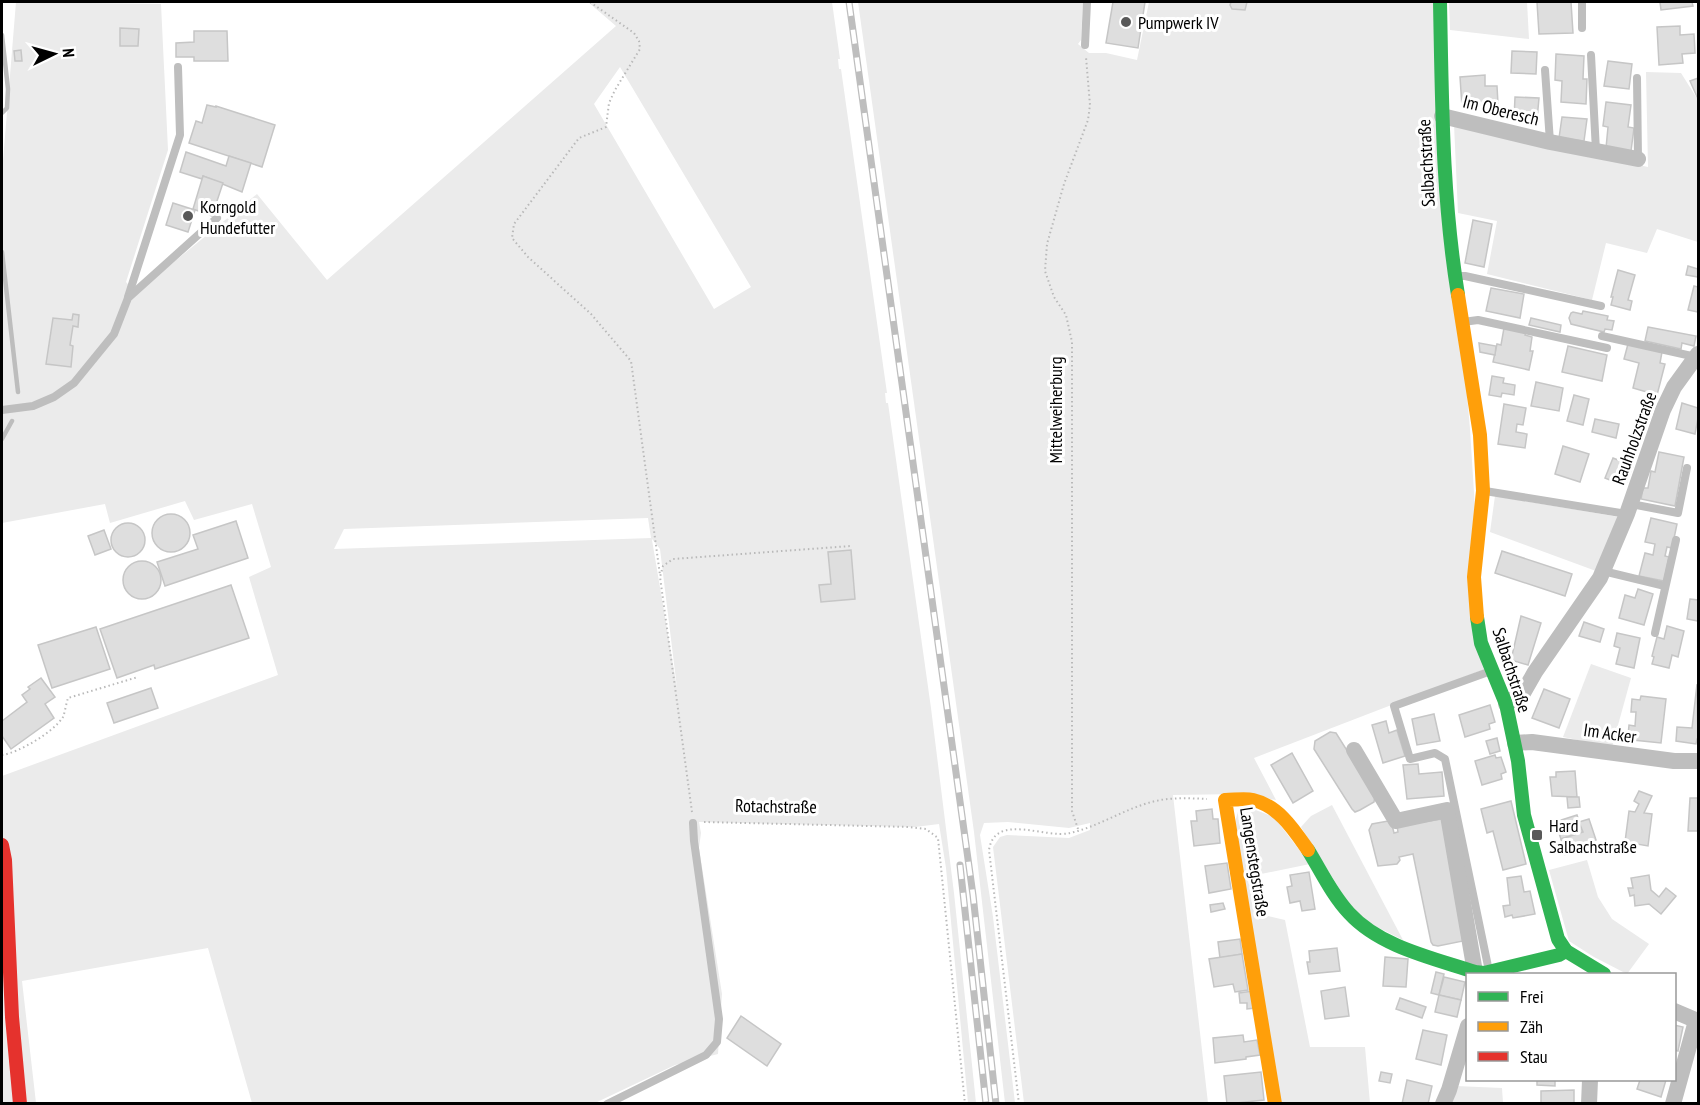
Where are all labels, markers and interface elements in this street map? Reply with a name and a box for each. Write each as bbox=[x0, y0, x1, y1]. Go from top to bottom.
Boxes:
place label: Pumpwerk IV bbox=[1138, 11, 1219, 34]
marker: Pumpwerk IV bbox=[1119, 15, 1133, 29]
north arrow bbox=[24, 24, 84, 84]
text: N bbox=[59, 48, 79, 58]
street label: Im Oberesch bbox=[1461, 89, 1541, 131]
street label: Salbachstraße bbox=[1412, 119, 1440, 207]
place label: Korngold Hundefutter bbox=[200, 195, 275, 239]
marker: Korngold Hundefutter bbox=[181, 209, 195, 223]
street label: Mittelweiherburg bbox=[1044, 356, 1067, 464]
street label: Rauhholzstraße bbox=[1607, 388, 1661, 488]
street label: Salbachstraße bbox=[1487, 625, 1537, 715]
street label: Im Acker bbox=[1582, 718, 1638, 748]
street label: Rotachstraße bbox=[735, 794, 817, 818]
street label: Langenstegstraße bbox=[1235, 805, 1275, 919]
place label: Hard Salbachstraße bbox=[1549, 814, 1637, 858]
marker: Hard Salbachstraße bbox=[1530, 828, 1544, 842]
legend bbox=[1466, 973, 1676, 1081]
text: Frei bbox=[1520, 985, 1544, 1008]
text: Zäh bbox=[1520, 1015, 1543, 1038]
text: Stau bbox=[1520, 1045, 1548, 1068]

